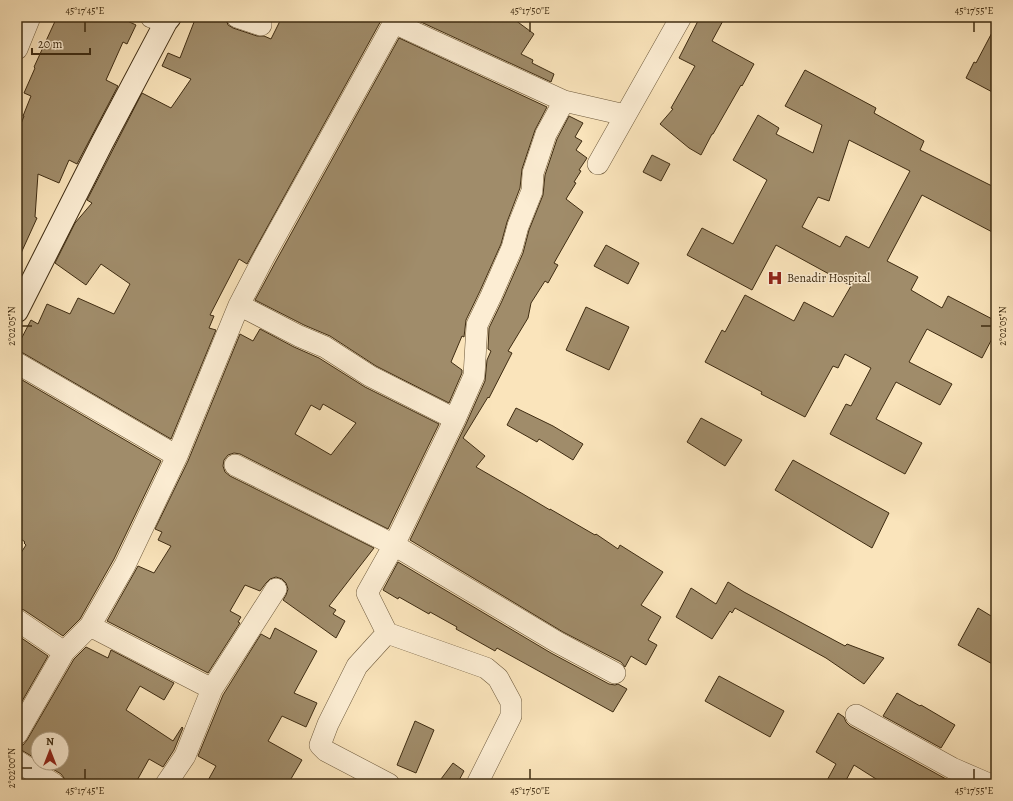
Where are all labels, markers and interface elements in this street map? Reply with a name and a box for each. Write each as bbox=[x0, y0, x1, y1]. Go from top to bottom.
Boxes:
text: 45°17'45"E bbox=[66, 4, 105, 17]
text: 45°17'50"E bbox=[510, 4, 550, 17]
text: 45°17'55"E bbox=[955, 4, 993, 17]
scale bar bbox=[32, 30, 90, 56]
text: 20 m bbox=[38, 36, 62, 52]
hospital icon: Benadir Hospital bbox=[766, 269, 784, 287]
place label: Benadir Hospital bbox=[787, 270, 870, 286]
text: 2°02'05"N bbox=[5, 306, 18, 346]
text: 2°02'05"N bbox=[996, 306, 1009, 346]
north arrow bbox=[30, 731, 70, 771]
text: N bbox=[46, 734, 54, 749]
text: 2°02'00"N bbox=[5, 748, 18, 788]
text: 45°17'45"E bbox=[66, 784, 105, 797]
text: 45°17'50"E bbox=[510, 784, 550, 797]
text: 45°17'55"E bbox=[955, 784, 993, 797]

